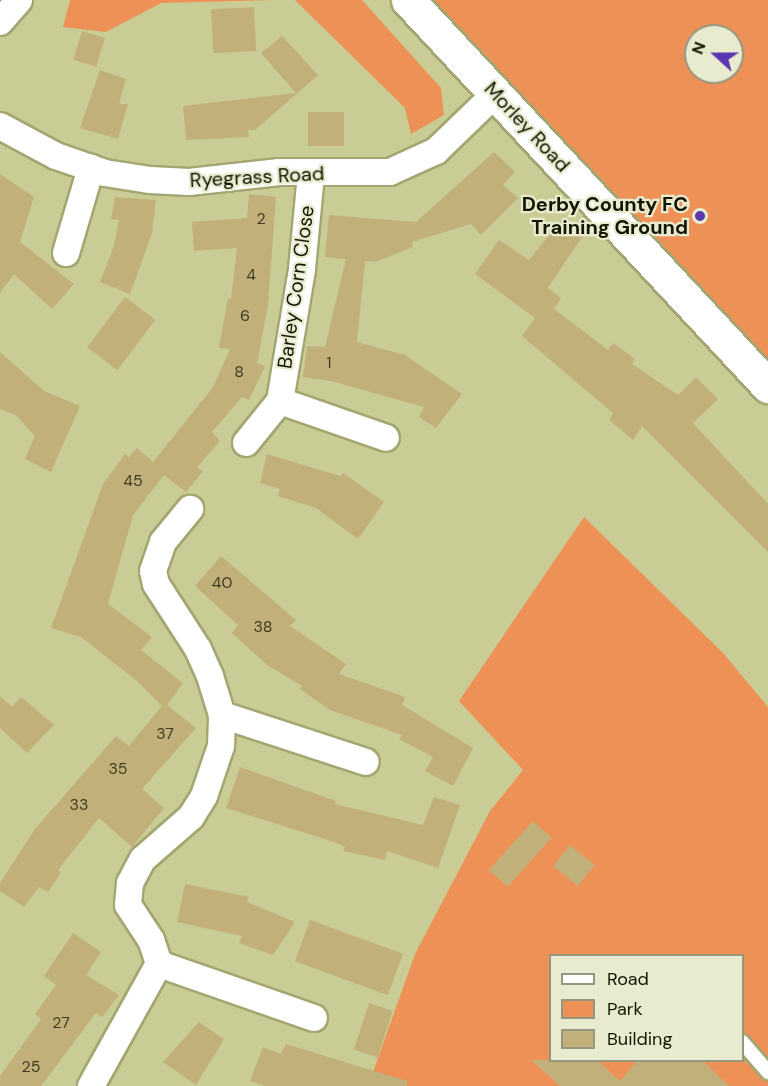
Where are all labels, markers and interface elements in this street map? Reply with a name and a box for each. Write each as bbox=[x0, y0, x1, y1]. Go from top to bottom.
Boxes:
north arrow bbox=[684, 24, 744, 84]
text: N bbox=[687, 39, 710, 57]
street label: Morley Road bbox=[479, 77, 575, 177]
street label: Ryegrass Road bbox=[189, 161, 325, 193]
place label: Derby County FC Training Ground bbox=[522, 192, 688, 239]
street label: Barley Corn Close bbox=[273, 204, 319, 370]
house number: 2 bbox=[256, 209, 266, 229]
marker: Derby County FC Training Ground bbox=[693, 209, 707, 223]
house number: 4 bbox=[246, 265, 256, 285]
house number: 6 bbox=[240, 306, 250, 326]
house number: 1 bbox=[327, 353, 331, 373]
house number: 8 bbox=[234, 362, 244, 382]
house number: 45 bbox=[123, 471, 143, 491]
house number: 40 bbox=[212, 573, 232, 593]
house number: 38 bbox=[253, 617, 273, 637]
house number: 37 bbox=[156, 724, 174, 744]
house number: 35 bbox=[108, 759, 128, 779]
house number: 33 bbox=[70, 795, 88, 815]
legend bbox=[549, 954, 744, 1062]
text: Road bbox=[607, 967, 649, 991]
text: Park bbox=[607, 997, 643, 1021]
house number: 27 bbox=[52, 1013, 70, 1033]
text: Building bbox=[607, 1027, 672, 1051]
house number: 25 bbox=[22, 1057, 40, 1077]

